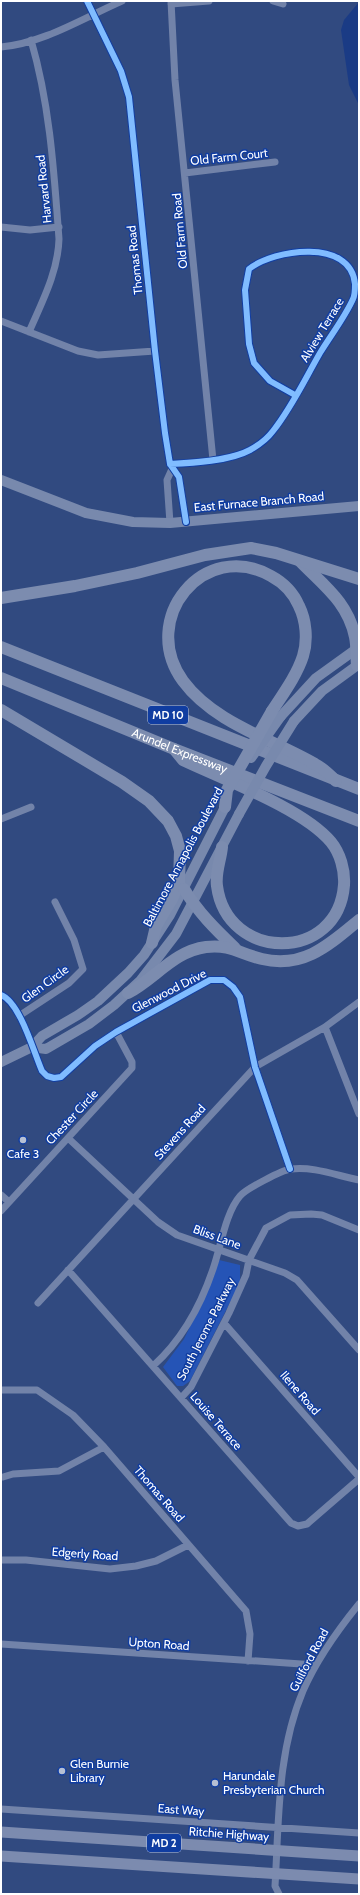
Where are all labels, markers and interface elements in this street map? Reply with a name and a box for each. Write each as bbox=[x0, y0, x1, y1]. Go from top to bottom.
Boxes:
street label: Old Farm Court bbox=[190, 145, 268, 168]
street label: Harvard Road bbox=[32, 154, 55, 224]
street label: Old Farm Road bbox=[169, 193, 190, 269]
street label: Thomas Road bbox=[123, 225, 146, 295]
street label: Alview Terrace bbox=[296, 295, 347, 365]
street label: East Furnace Branch Road bbox=[193, 488, 325, 515]
road number: MD 10 bbox=[148, 706, 188, 724]
street label: Arundel Expressway bbox=[130, 725, 230, 776]
street label: Baltimore Annapolis Boulevard bbox=[139, 785, 226, 929]
street label: Glen Circle bbox=[18, 961, 71, 1006]
street label: Glenwood Drive bbox=[129, 965, 209, 1016]
street label: Chester Circle bbox=[42, 1086, 101, 1147]
street label: Stevens Road bbox=[151, 1101, 208, 1162]
marker: Cafe 3 bbox=[18, 1135, 28, 1145]
place label: Cafe 3 bbox=[7, 1146, 39, 1161]
street label: Bliss Lane bbox=[191, 1221, 243, 1252]
street label: South Jerome Parkway bbox=[173, 1275, 238, 1383]
street label: Ilene Road bbox=[277, 1368, 324, 1418]
street label: Louise Terrace bbox=[187, 1389, 245, 1453]
street label: Thomas Road bbox=[131, 1463, 188, 1525]
street label: Edgerly Road bbox=[51, 1544, 119, 1563]
street label: Guilford Road bbox=[286, 1626, 331, 1694]
street label: Upton Road bbox=[128, 1634, 190, 1653]
place label: Glen Burnie Library bbox=[70, 1756, 129, 1785]
marker: Glen Burnie Library bbox=[57, 1766, 67, 1776]
place label: Harundale Presbyterian Church bbox=[223, 1768, 325, 1797]
marker: Harundale Presbyterian Church bbox=[210, 1778, 220, 1788]
street label: East Way bbox=[157, 1800, 205, 1819]
street label: Ritchie Highway bbox=[188, 1823, 270, 1844]
road number: MD 2 bbox=[147, 1834, 181, 1852]

